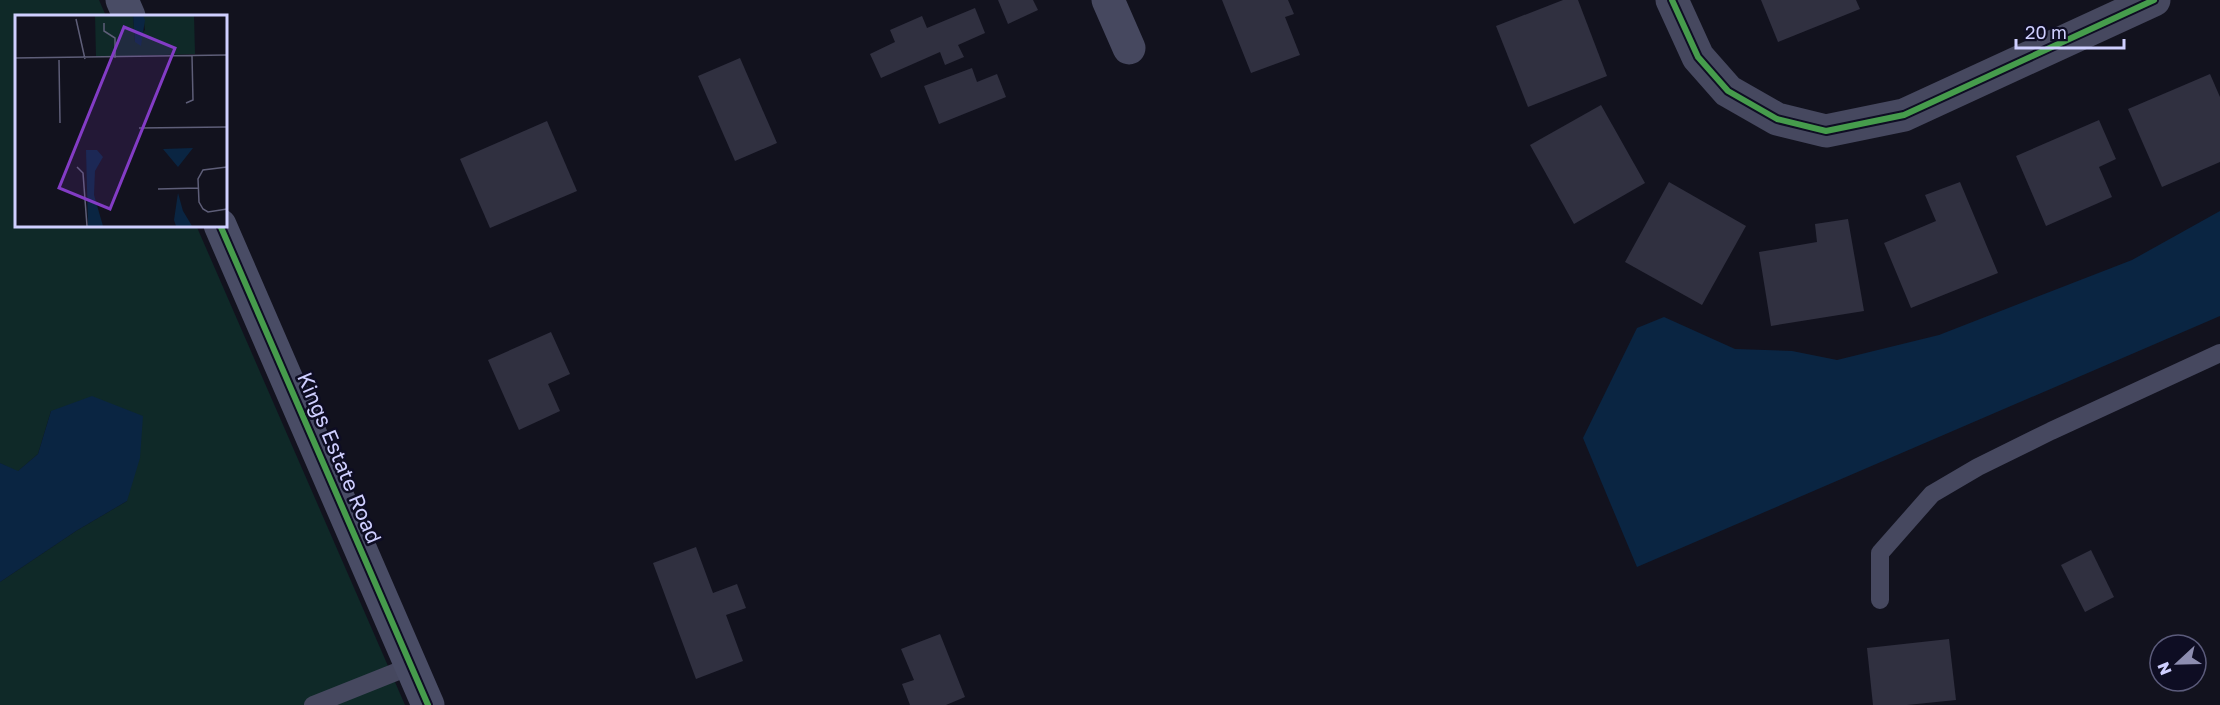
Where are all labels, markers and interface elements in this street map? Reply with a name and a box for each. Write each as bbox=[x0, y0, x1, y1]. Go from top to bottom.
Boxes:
scale bar bbox=[2016, 12, 2124, 50]
inset map bbox=[15, 15, 226, 226]
text: 20 m bbox=[2025, 21, 2067, 43]
street label: Kings Estate Road bbox=[292, 368, 388, 547]
north arrow bbox=[2148, 633, 2208, 693]
text: N bbox=[2153, 659, 2176, 678]

